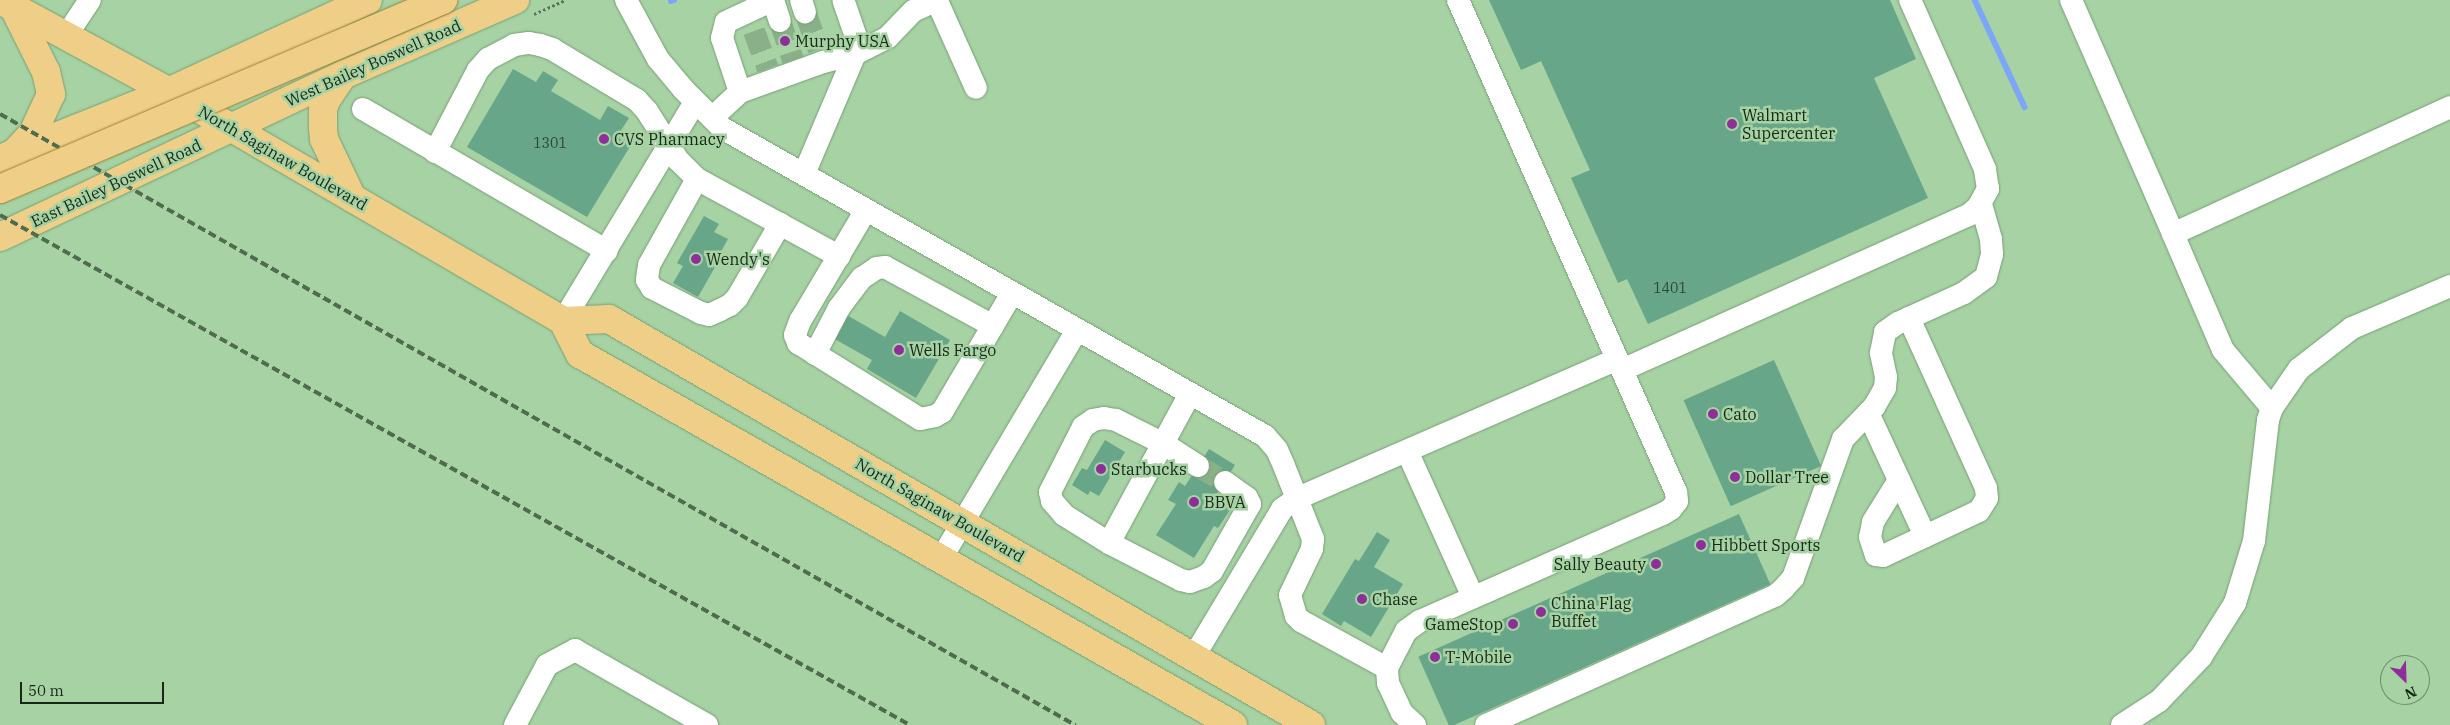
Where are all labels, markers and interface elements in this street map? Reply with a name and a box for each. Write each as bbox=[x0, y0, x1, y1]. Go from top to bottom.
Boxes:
street label: West Bailey Boswell Road bbox=[282, 16, 464, 110]
place label: Murphy USA bbox=[795, 31, 890, 51]
marker: Murphy USA bbox=[779, 35, 791, 47]
street label: North Saginaw Boulevard bbox=[195, 102, 371, 214]
place label: Walmart Supercenter bbox=[1742, 105, 1835, 143]
marker: Walmart Supercenter bbox=[1726, 118, 1738, 130]
place label: CVS Pharmacy bbox=[614, 129, 725, 149]
marker: CVS Pharmacy bbox=[598, 133, 610, 145]
street label: East Bailey Boswell Road bbox=[28, 135, 204, 231]
house number: 1301 bbox=[533, 135, 567, 151]
place label: Wendy's bbox=[706, 249, 770, 269]
marker: Wendy's bbox=[690, 253, 702, 265]
house number: 1401 bbox=[1653, 280, 1687, 296]
place label: Wells Fargo bbox=[909, 340, 996, 360]
marker: Wells Fargo bbox=[893, 344, 905, 356]
place label: Cato bbox=[1723, 404, 1756, 424]
marker: Cato bbox=[1707, 408, 1719, 420]
street label: North Saginaw Boulevard bbox=[852, 454, 1028, 566]
place label: Starbucks bbox=[1111, 459, 1187, 479]
marker: Starbucks bbox=[1095, 463, 1107, 475]
place label: Dollar Tree bbox=[1745, 467, 1829, 487]
marker: Dollar Tree bbox=[1729, 471, 1741, 483]
place label: BBVA bbox=[1204, 492, 1246, 512]
marker: BBVA bbox=[1188, 496, 1200, 508]
place label: Hibbett Sports bbox=[1711, 535, 1820, 555]
marker: Hibbett Sports bbox=[1695, 539, 1707, 551]
place label: Sally Beauty bbox=[1554, 554, 1646, 574]
marker: Sally Beauty bbox=[1650, 558, 1662, 570]
place label: Chase bbox=[1372, 589, 1417, 609]
marker: Chase bbox=[1356, 593, 1368, 605]
place label: China Flag Buffet bbox=[1551, 593, 1631, 631]
marker: China Flag Buffet bbox=[1535, 606, 1547, 618]
place label: GameStop bbox=[1425, 614, 1503, 634]
marker: GameStop bbox=[1507, 618, 1519, 630]
place label: T-Mobile bbox=[1445, 647, 1512, 667]
marker: T-Mobile bbox=[1429, 651, 1441, 663]
north arrow bbox=[2380, 655, 2430, 705]
scale bar bbox=[22, 672, 166, 704]
text: 50 m bbox=[28, 681, 64, 700]
text: N bbox=[2402, 682, 2419, 703]

